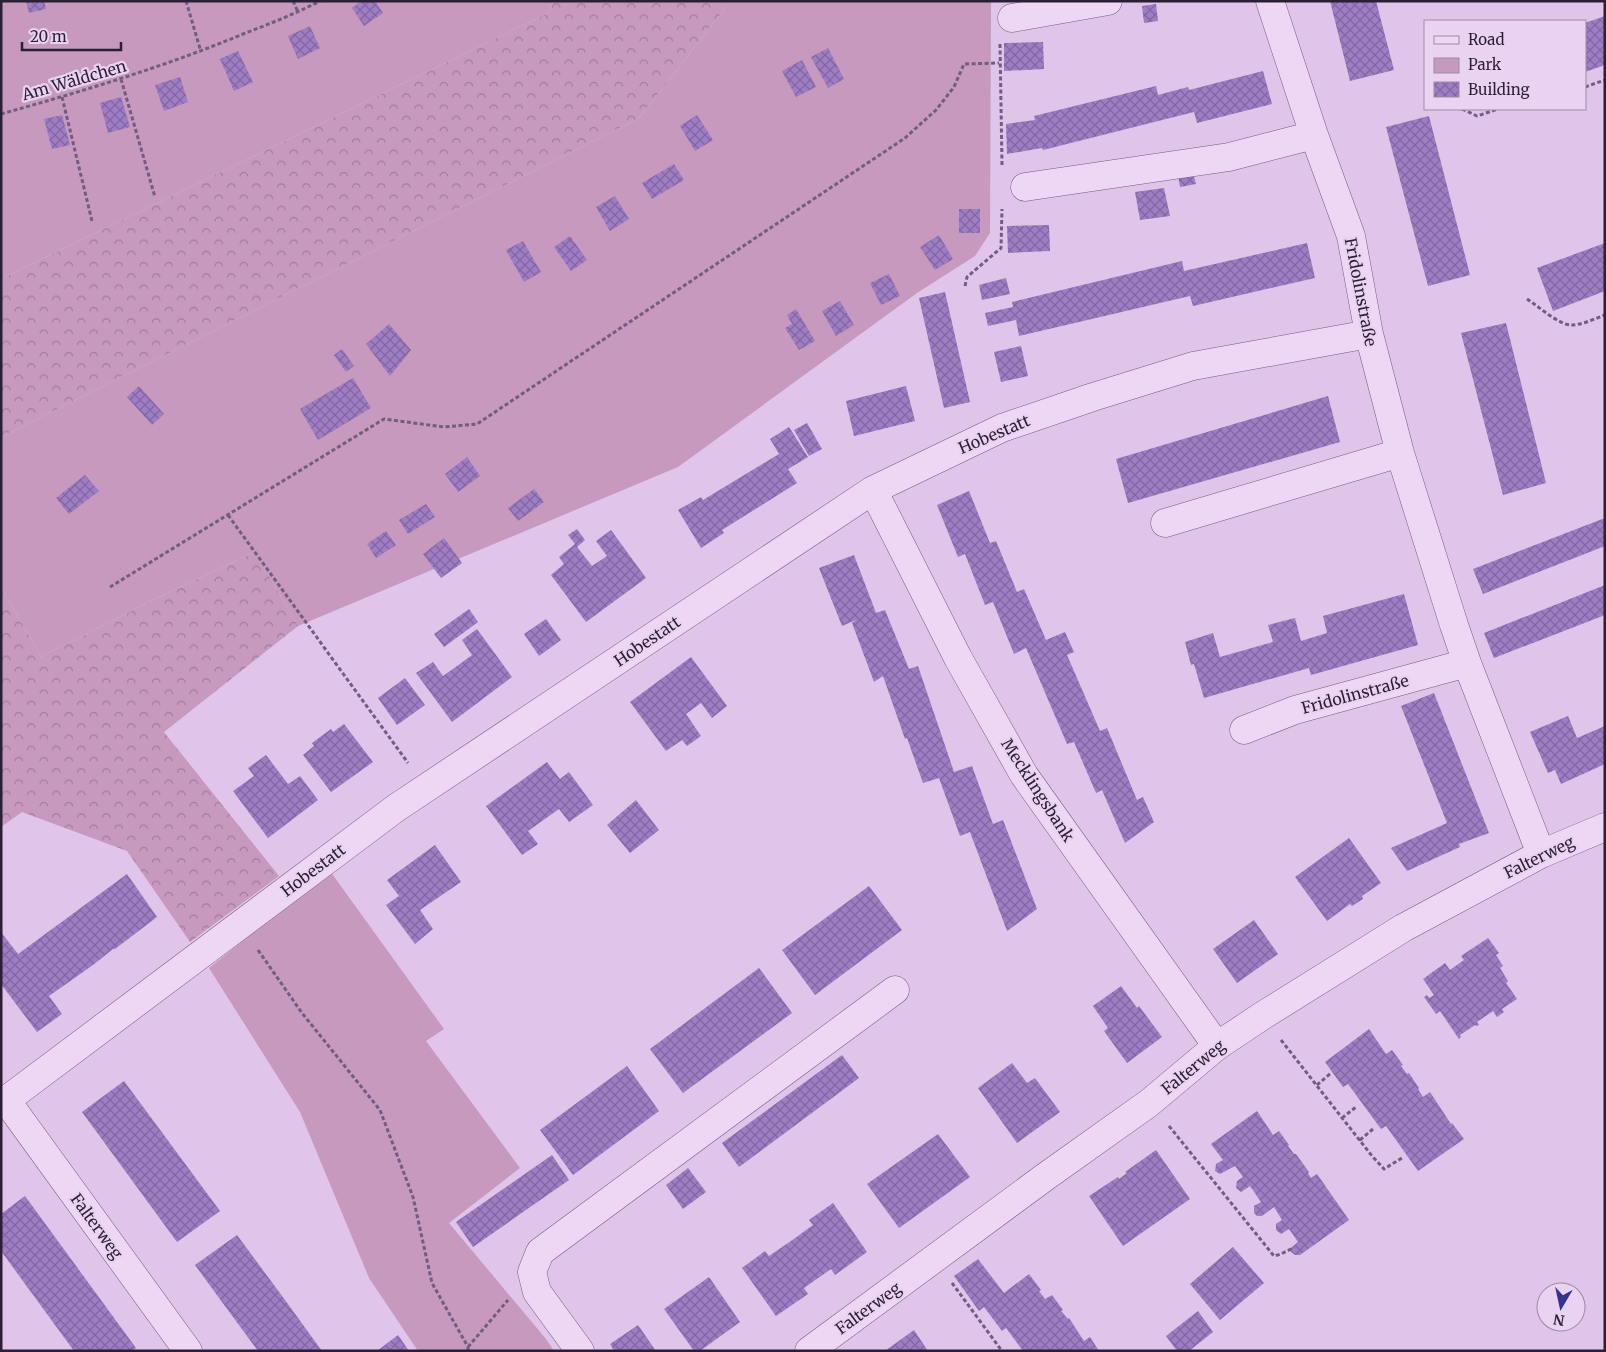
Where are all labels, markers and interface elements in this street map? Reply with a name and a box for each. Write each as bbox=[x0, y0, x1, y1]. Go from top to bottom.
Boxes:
scale bar bbox=[22, 20, 121, 52]
legend bbox=[1424, 20, 1586, 110]
text: 20 m bbox=[30, 27, 67, 46]
text: Road bbox=[1468, 30, 1504, 49]
street label: Am Wäldchen bbox=[19, 55, 129, 105]
text: Park bbox=[1468, 55, 1502, 74]
text: Building bbox=[1468, 80, 1530, 99]
street label: Fridolinstraße bbox=[1341, 236, 1381, 348]
street label: Hobestatt bbox=[955, 410, 1033, 458]
street label: Hobestatt bbox=[610, 611, 685, 670]
street label: Fridolinstraße bbox=[1299, 670, 1411, 718]
street label: Mecklingsbank bbox=[997, 734, 1079, 846]
street label: Falterweg bbox=[1500, 831, 1578, 883]
street label: Hobestatt bbox=[277, 839, 350, 901]
street label: Falterweg bbox=[1157, 1035, 1229, 1099]
street label: Falterweg bbox=[67, 1189, 128, 1263]
street label: Falterweg bbox=[831, 1277, 905, 1338]
north arrow bbox=[1536, 1282, 1586, 1332]
text: N bbox=[1552, 1310, 1566, 1330]

